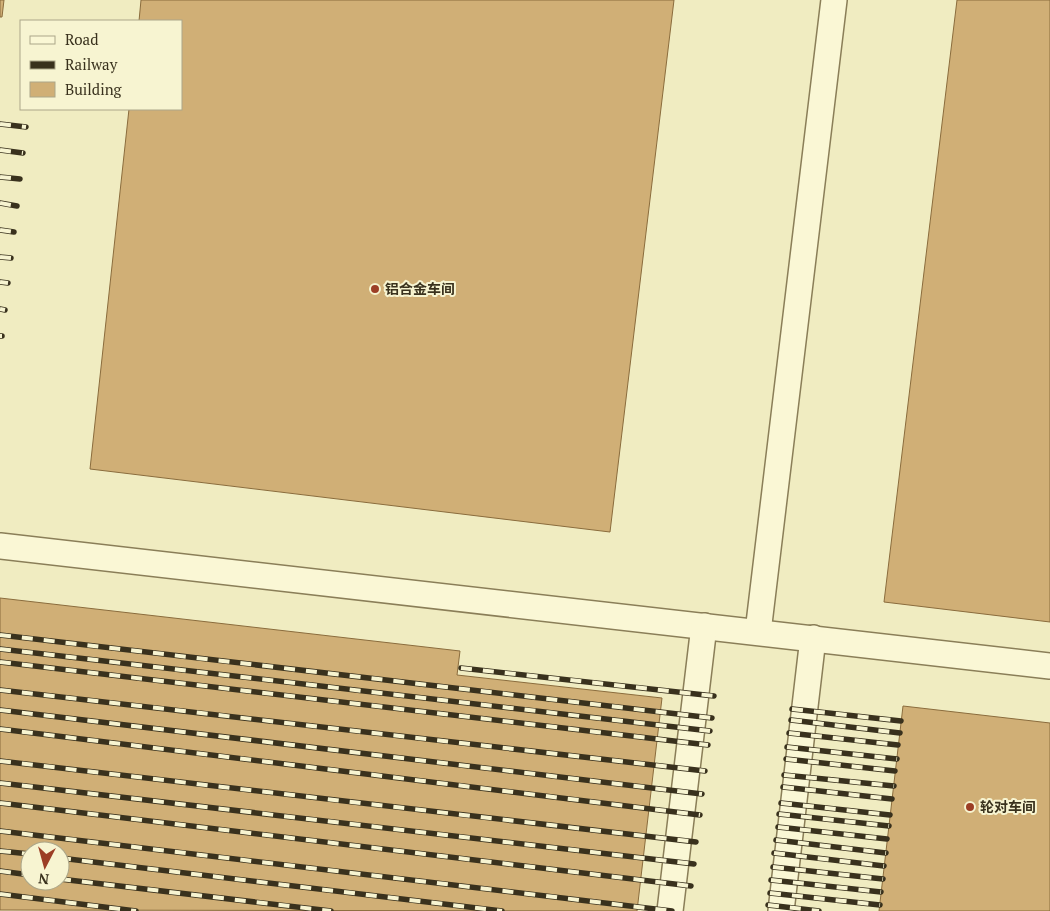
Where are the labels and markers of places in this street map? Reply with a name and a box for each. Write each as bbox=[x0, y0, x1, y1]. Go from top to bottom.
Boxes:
place label: 铝合金车间 bbox=[385, 279, 455, 298]
marker: 铝合金车间 bbox=[369, 283, 381, 295]
place label: 轮对车间 bbox=[980, 797, 1036, 816]
marker: 轮对车间 bbox=[964, 801, 976, 813]

